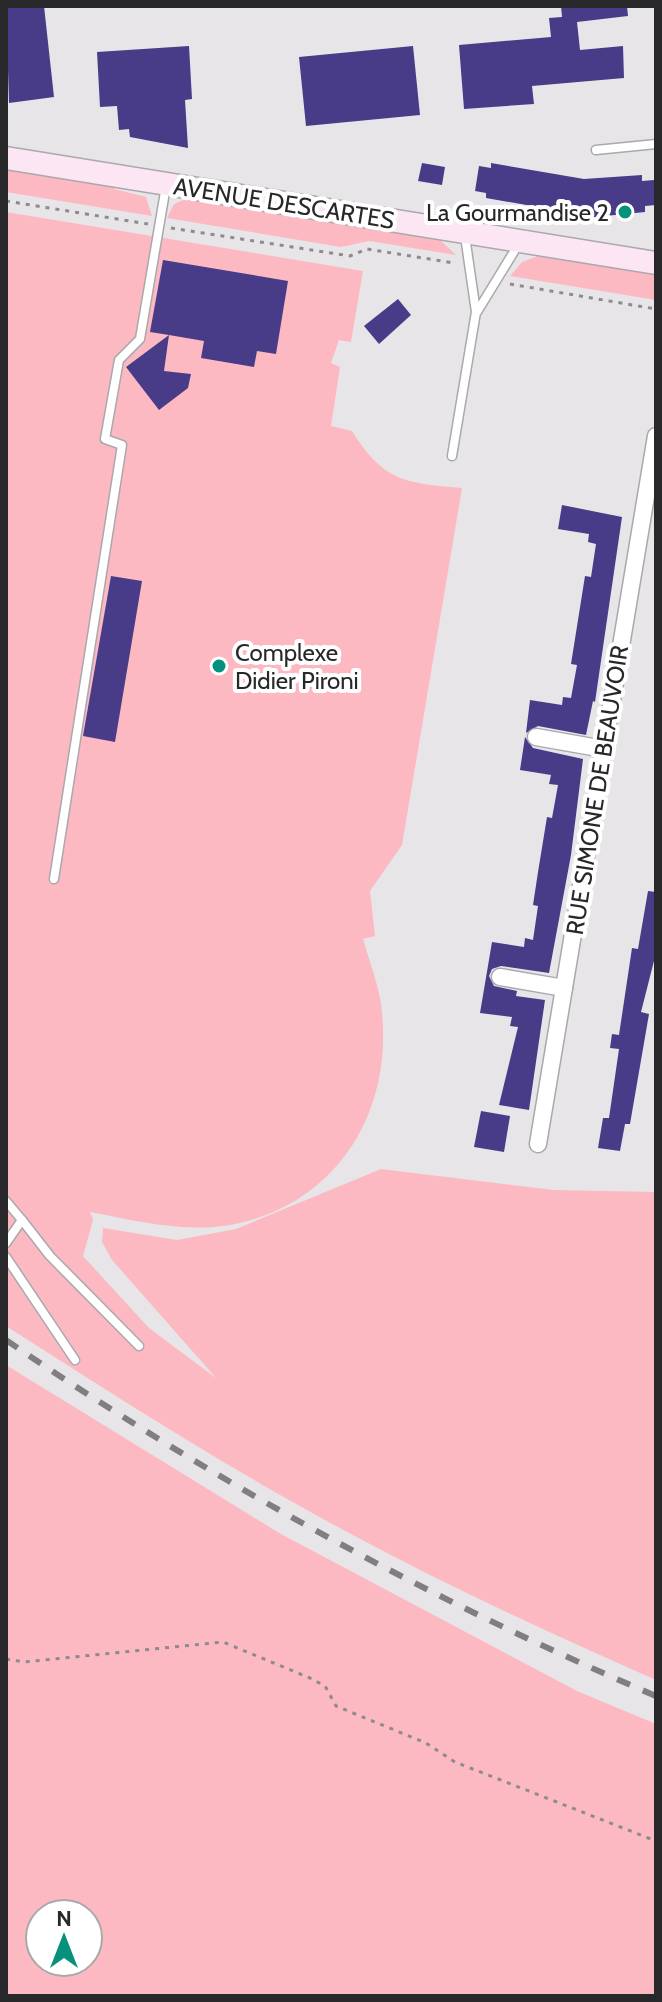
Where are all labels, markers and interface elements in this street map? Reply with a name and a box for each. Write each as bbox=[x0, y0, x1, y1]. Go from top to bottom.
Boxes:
street label: AVENUE DESCARTES bbox=[172, 171, 396, 235]
place label: La Gourmandise 2 bbox=[426, 198, 609, 227]
marker: La Gourmandise 2 bbox=[616, 203, 634, 221]
place label: Complexe Didier Pironi bbox=[235, 638, 359, 695]
street label: RUE SIMONE DE BEAUVOIR bbox=[560, 643, 634, 937]
marker: Complexe Didier Pironi bbox=[210, 657, 228, 675]
north arrow bbox=[24, 1898, 104, 1978]
text: N bbox=[56, 1905, 72, 1932]

